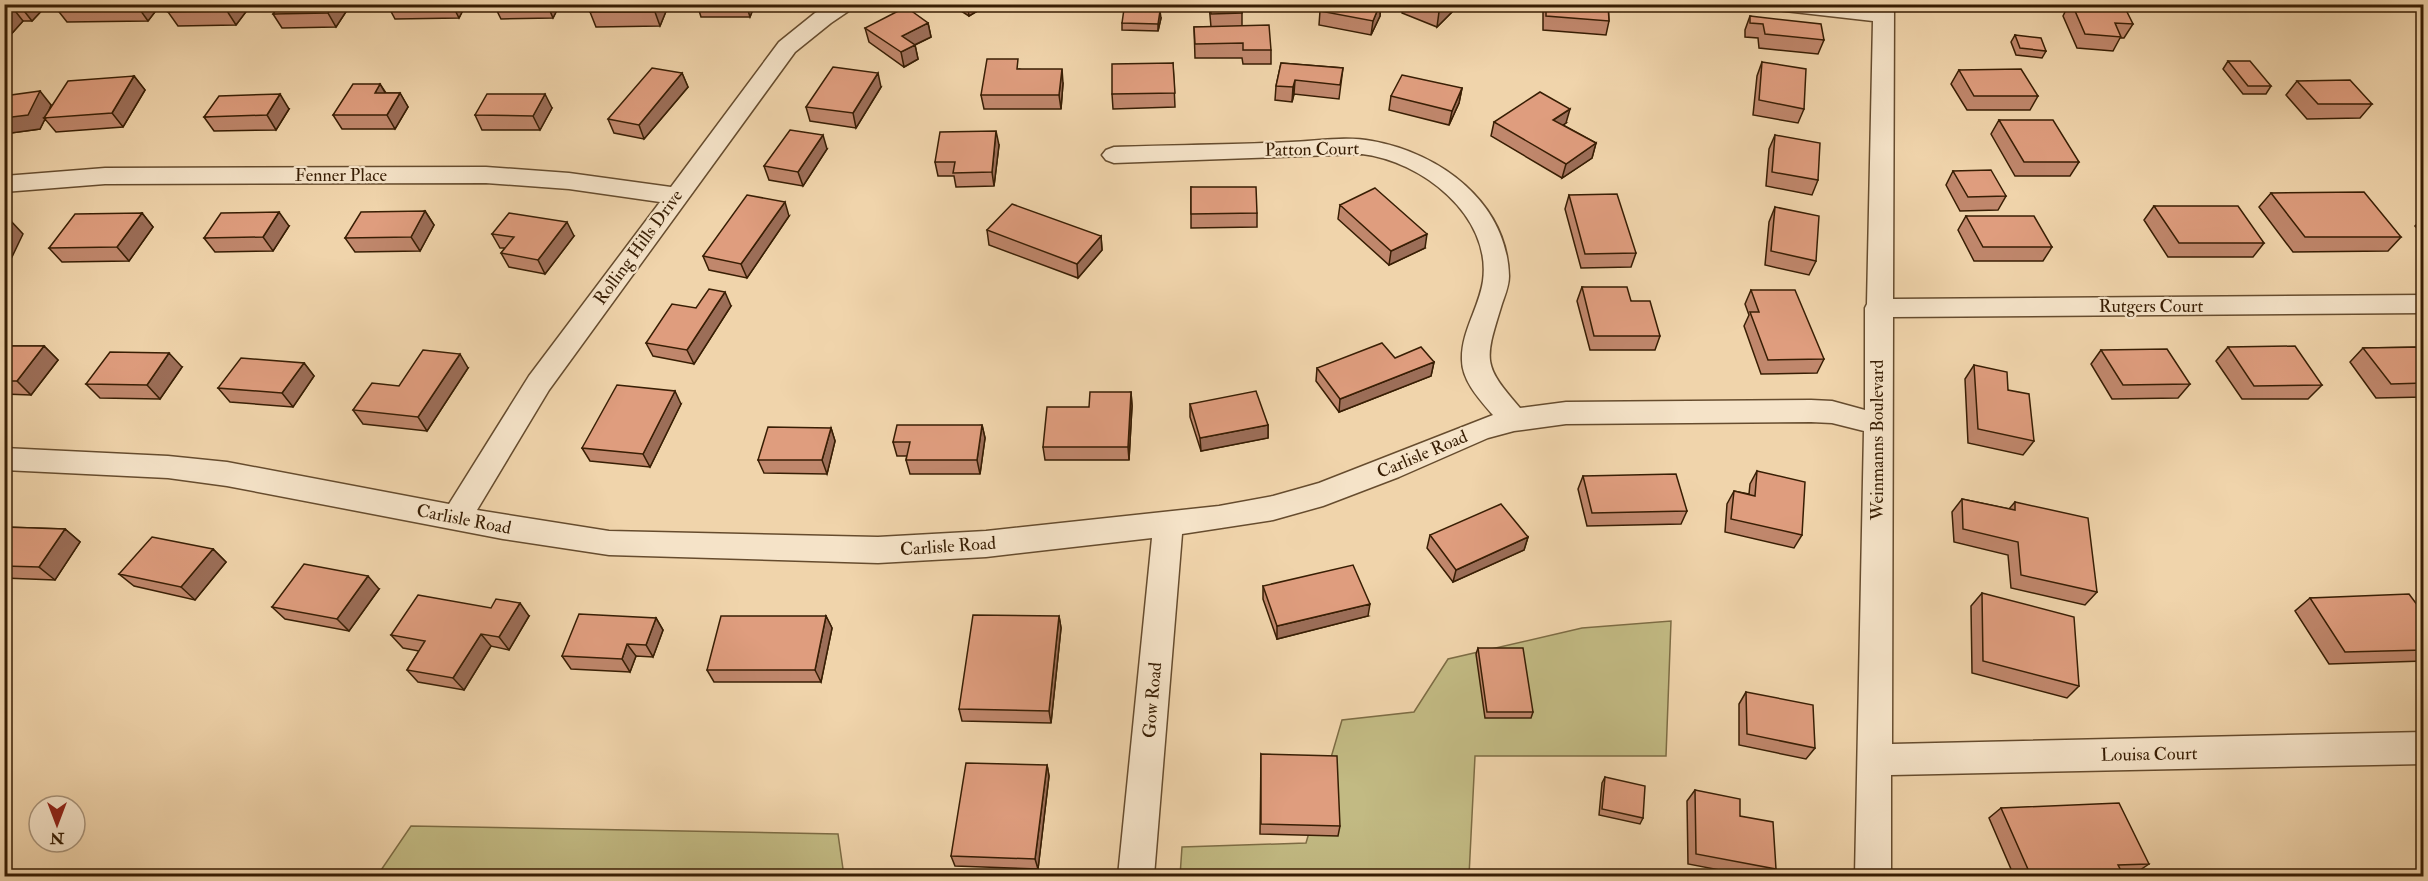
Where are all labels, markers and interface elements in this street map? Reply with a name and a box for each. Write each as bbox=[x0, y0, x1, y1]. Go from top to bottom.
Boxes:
street label: Patton Court bbox=[1265, 137, 1360, 162]
street label: Fenner Place bbox=[295, 164, 388, 187]
street label: Rolling Hills Drive bbox=[589, 185, 688, 310]
street label: Rutgers Court bbox=[2099, 295, 2203, 318]
street label: Weinmanns Boulevard bbox=[1866, 360, 1889, 521]
street label: Carlisle Road bbox=[1373, 425, 1471, 484]
street label: Carlisle Road bbox=[415, 499, 513, 540]
street label: Carlisle Road bbox=[899, 532, 997, 561]
street label: Gow Road bbox=[1138, 661, 1167, 739]
street label: Louisa Court bbox=[2100, 742, 2198, 767]
north arrow bbox=[27, 794, 87, 854]
text: N bbox=[49, 828, 65, 848]

